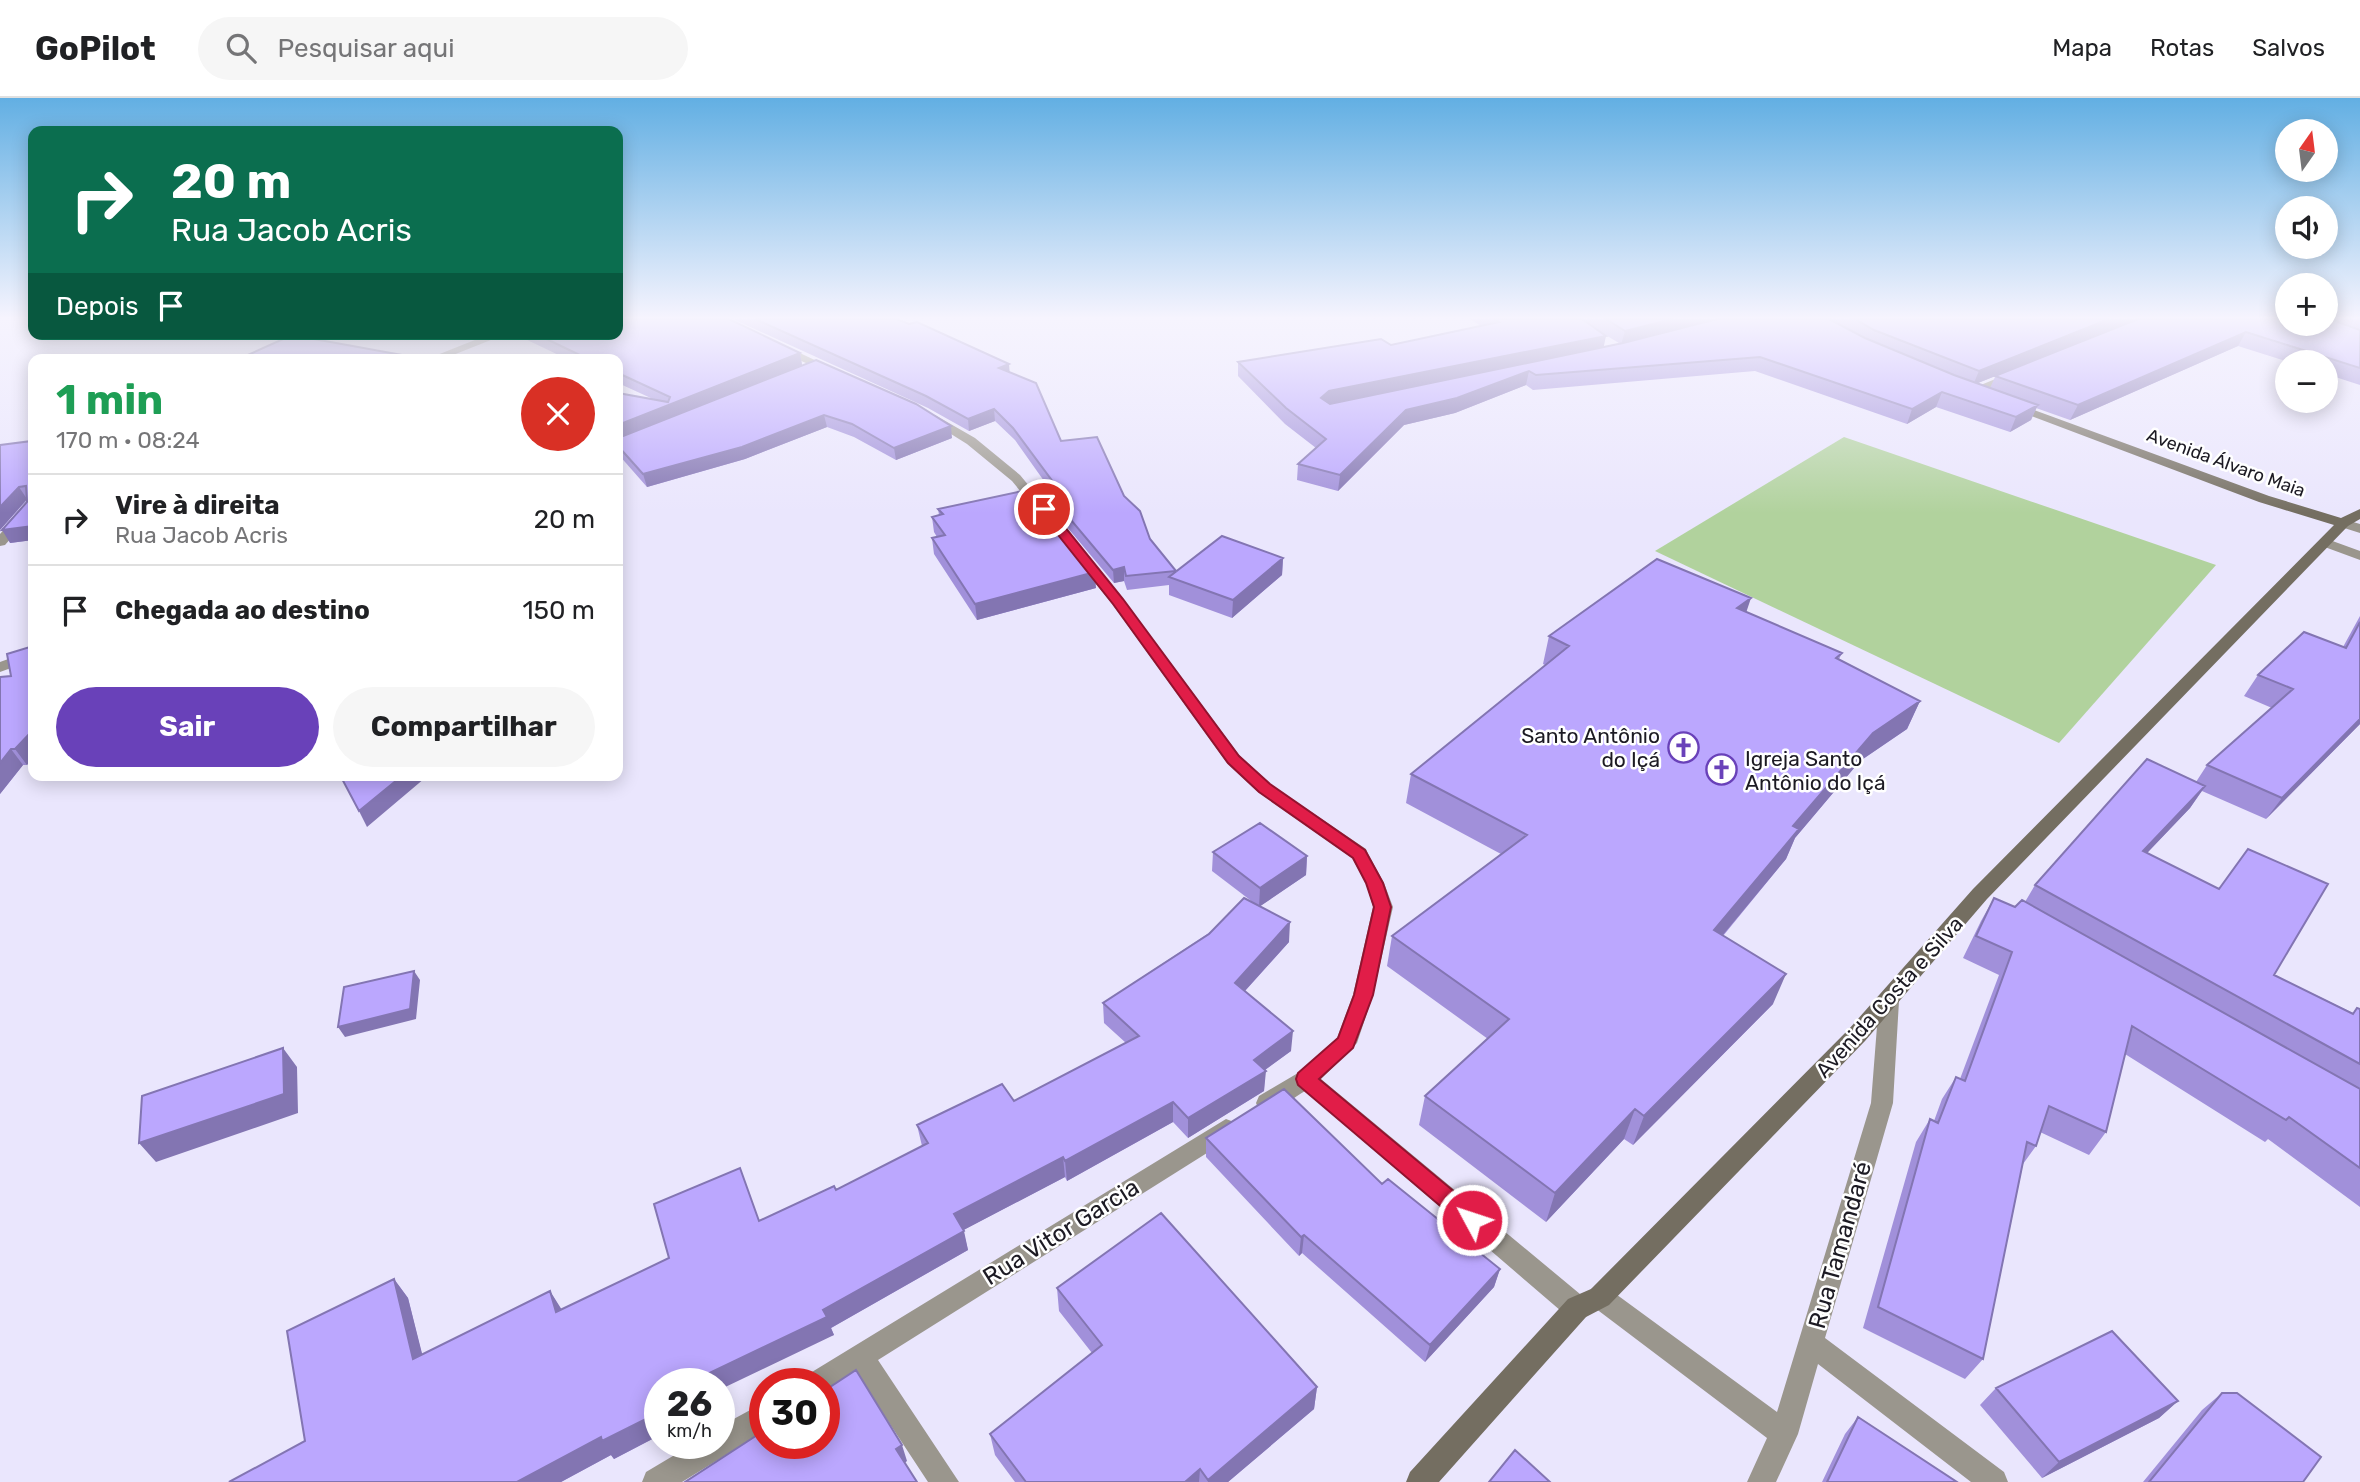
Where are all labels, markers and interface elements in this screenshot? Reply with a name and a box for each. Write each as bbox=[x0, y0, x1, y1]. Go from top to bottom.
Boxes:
search box bbox=[198, 17, 688, 80]
text: GoPilot bbox=[35, 29, 156, 68]
icon: search bbox=[222, 29, 260, 67]
text: Pesquisar aqui bbox=[278, 33, 454, 64]
text: Mapa bbox=[2052, 34, 2112, 62]
text: Rotas bbox=[2150, 34, 2214, 62]
text: Salvos bbox=[2252, 34, 2325, 62]
north arrow bbox=[2275, 119, 2338, 182]
map controls bbox=[2275, 119, 2338, 413]
text: 20 m bbox=[171, 152, 292, 210]
icon: right bbox=[56, 154, 147, 245]
button: sound bbox=[2275, 196, 2338, 259]
text: Rua Jacob Acris bbox=[171, 211, 412, 249]
button: + bbox=[2275, 273, 2338, 336]
icon: arrive bbox=[152, 287, 190, 325]
text: Depois bbox=[56, 291, 138, 322]
button: − bbox=[2275, 350, 2338, 413]
text: 1 min bbox=[56, 375, 163, 425]
button: close bbox=[521, 377, 595, 451]
street label: Avenida Álvaro Maia bbox=[2144, 424, 2308, 502]
text: 170 m · 08:24 bbox=[56, 426, 200, 454]
pin bbox=[1014, 479, 1074, 539]
text: Vire à direita bbox=[115, 490, 280, 521]
icon: arrive bbox=[1025, 490, 1063, 528]
icon: right bbox=[56, 501, 94, 539]
text: 20 m bbox=[534, 504, 595, 535]
text: Rua Jacob Acris bbox=[115, 521, 288, 549]
icon: arrive bbox=[56, 592, 94, 630]
text: Chegada ao destino bbox=[115, 595, 370, 626]
text: 150 m bbox=[522, 595, 595, 626]
button: Sair bbox=[56, 687, 319, 767]
button: Compartilhar bbox=[333, 687, 595, 767]
place label: Santo Antônio do Içá bbox=[1521, 723, 1660, 772]
church icon: Santo Antônio do Içá bbox=[1666, 730, 1700, 764]
place label: Igreja Santo Antônio do Içá bbox=[1745, 746, 1886, 795]
church icon: Igreja Santo Antônio do Içá bbox=[1705, 753, 1739, 787]
street label: Avenida Costa e Silva bbox=[1810, 911, 1968, 1083]
street label: Rua Tamandaré bbox=[1803, 1158, 1877, 1332]
street label: Rua Vitor Garcia bbox=[978, 1173, 1144, 1291]
position arrow bbox=[1435, 1183, 1509, 1257]
speed limit sign: 30 bbox=[749, 1368, 840, 1459]
text: 26 bbox=[667, 1383, 712, 1425]
text: km/h bbox=[667, 1420, 712, 1442]

